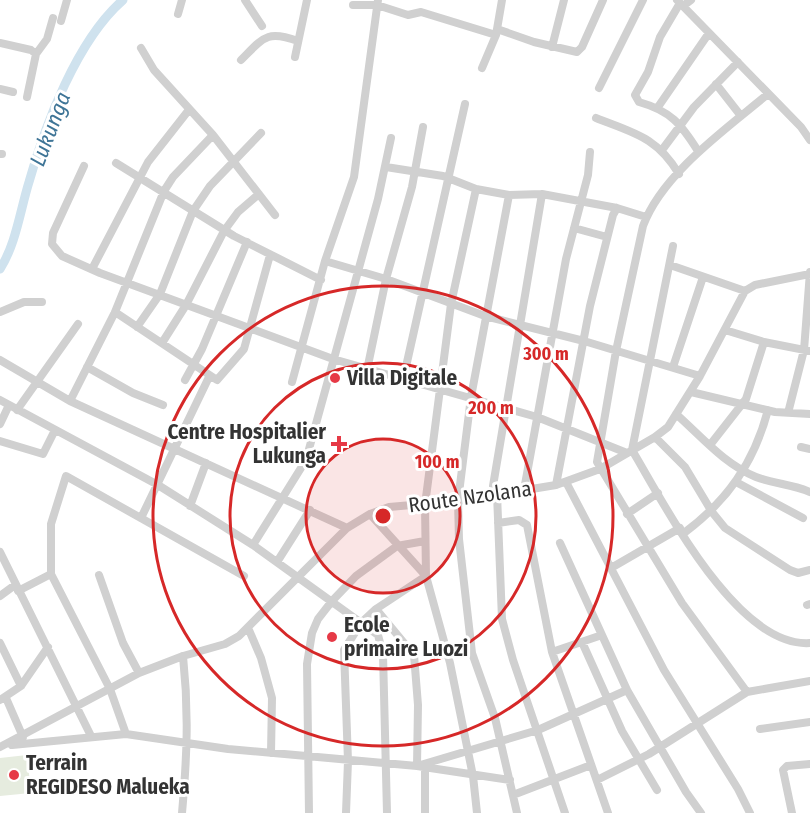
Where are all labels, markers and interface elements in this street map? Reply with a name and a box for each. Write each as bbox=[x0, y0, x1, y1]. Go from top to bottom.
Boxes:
water label: Lukunga bbox=[24, 88, 76, 170]
text: 300 m bbox=[522, 343, 569, 365]
place label: Villa Digitale bbox=[346, 365, 457, 391]
marker: Villa Digitale bbox=[328, 371, 342, 385]
text: 200 m bbox=[467, 397, 514, 419]
place label: Centre Hospitalier Lukunga bbox=[167, 419, 326, 469]
marker: Centre Hospitalier Lukunga bbox=[330, 435, 348, 453]
text: 100 m bbox=[415, 451, 459, 473]
street label: Route Nzolana bbox=[407, 475, 533, 519]
centre of rings bbox=[373, 506, 393, 526]
place label: Ecole primaire Luozi bbox=[344, 612, 468, 662]
marker: Ecole primaire Luozi bbox=[325, 630, 339, 644]
place label: Terrain REGIDESO Malueka bbox=[26, 750, 190, 800]
marker: Terrain REGIDESO Malueka bbox=[7, 768, 21, 782]

